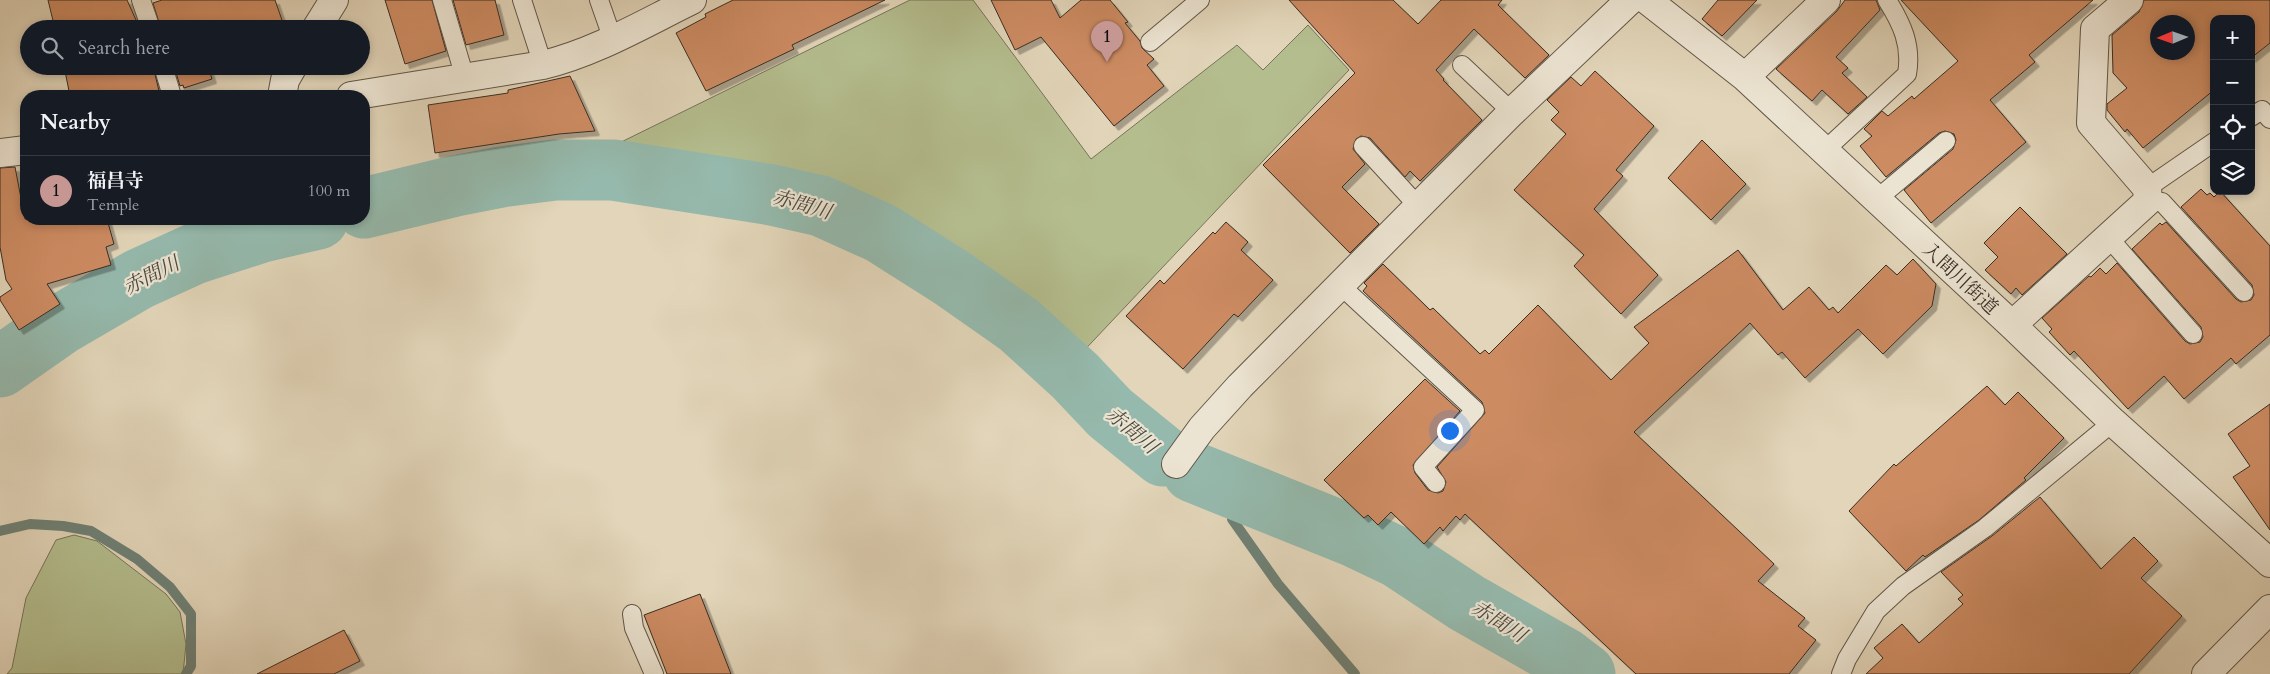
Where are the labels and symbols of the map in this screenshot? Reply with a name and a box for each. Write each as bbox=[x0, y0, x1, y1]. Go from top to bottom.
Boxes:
north arrow bbox=[2150, 15, 2195, 60]
pin: 1 bbox=[1091, 21, 1123, 62]
water label: 赤間川 bbox=[769, 183, 836, 226]
street label: 入間川街道 bbox=[1917, 237, 2004, 321]
water label: 赤間川 bbox=[118, 249, 186, 301]
water label: 赤間川 bbox=[1100, 401, 1165, 461]
your location bbox=[1437, 418, 1463, 444]
water label: 赤間川 bbox=[1466, 594, 1533, 650]

